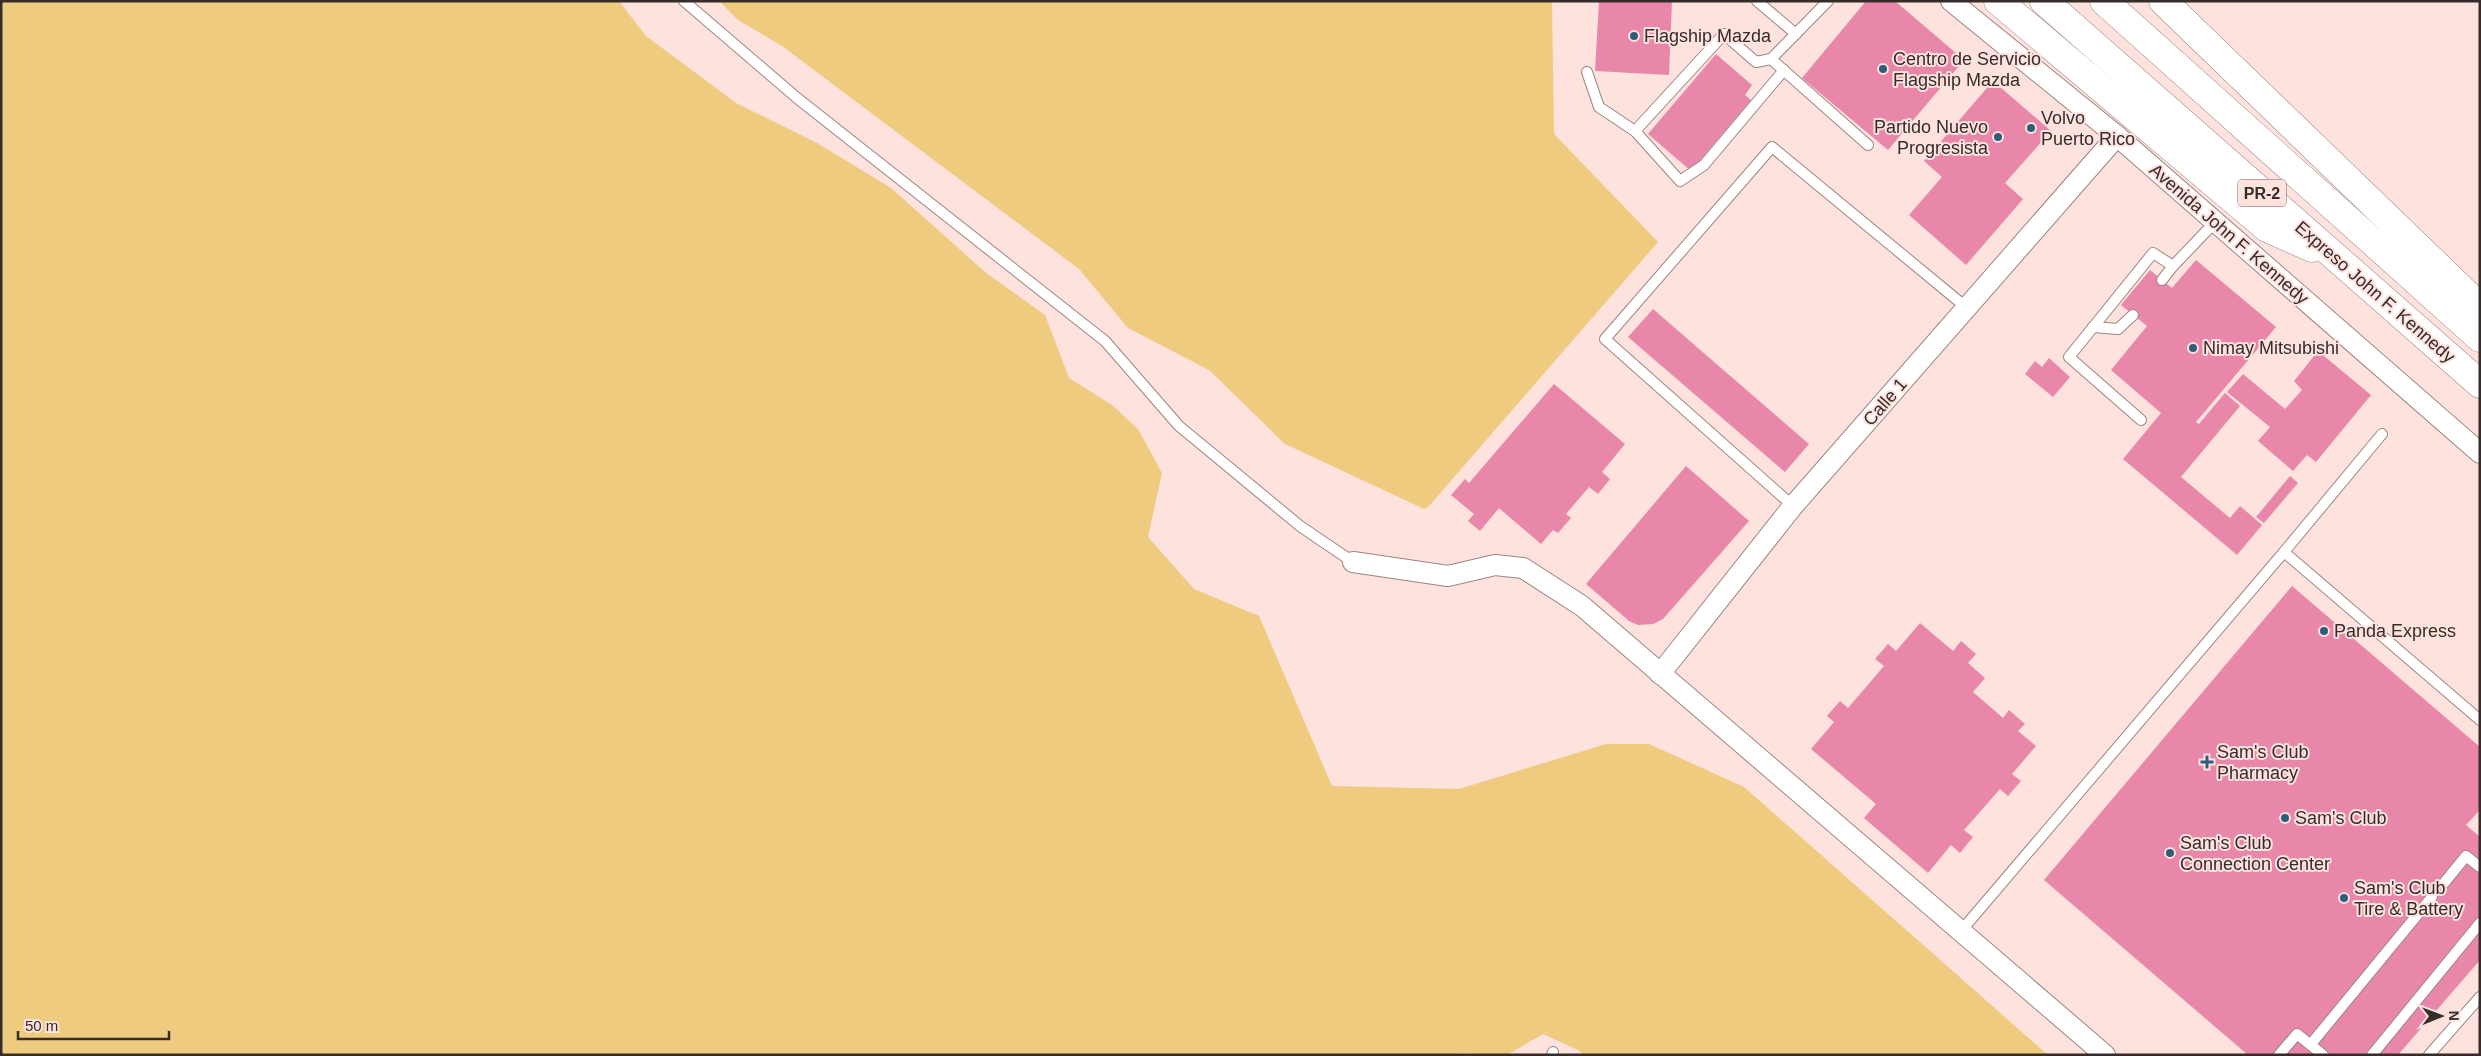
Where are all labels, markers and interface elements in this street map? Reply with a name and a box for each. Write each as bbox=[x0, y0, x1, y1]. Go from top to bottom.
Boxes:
place label: Flagship Mazda bbox=[1644, 26, 1772, 46]
marker: Flagship Mazda bbox=[1628, 30, 1640, 42]
place label: Centro de Servicio Flagship Mazda bbox=[1893, 49, 2041, 90]
marker: Centro de Servicio Flagship Mazda bbox=[1877, 63, 1889, 75]
place label: Volvo Puerto Rico bbox=[2041, 108, 2135, 149]
place label: Partido Nuevo Progresista bbox=[1874, 117, 1989, 158]
marker: Volvo Puerto Rico bbox=[2025, 122, 2037, 134]
marker: Partido Nuevo Progresista bbox=[1992, 131, 2004, 143]
street label: Avenida John F. Kennedy bbox=[2146, 160, 2312, 308]
road number: PR-2 bbox=[2238, 180, 2286, 207]
street label: Expreso John F. Kennedy bbox=[2291, 217, 2459, 367]
place label: Nimay Mitsubishi bbox=[2203, 338, 2339, 358]
marker: Nimay Mitsubishi bbox=[2187, 342, 2199, 354]
street label: Calle 1 bbox=[1859, 374, 1911, 430]
place label: Panda Express bbox=[2334, 621, 2456, 641]
marker: Panda Express bbox=[2318, 625, 2330, 637]
place label: Sam's Club Pharmacy bbox=[2217, 742, 2308, 783]
marker: Sam's Club Pharmacy bbox=[2201, 756, 2213, 768]
place label: Sam's Club bbox=[2295, 808, 2386, 828]
marker: Sam's Club bbox=[2279, 812, 2291, 824]
place label: Sam's Club Connection Center bbox=[2180, 833, 2330, 874]
marker: Sam's Club Connection Center bbox=[2164, 847, 2176, 859]
place label: Sam's Club Tire & Battery bbox=[2354, 878, 2463, 919]
marker: Sam's Club Tire & Battery bbox=[2338, 892, 2350, 904]
north arrow bbox=[2416, 991, 2466, 1041]
scale bar bbox=[18, 1008, 169, 1040]
text: N bbox=[2446, 1011, 2462, 1021]
text: 50 m bbox=[25, 1017, 58, 1034]

